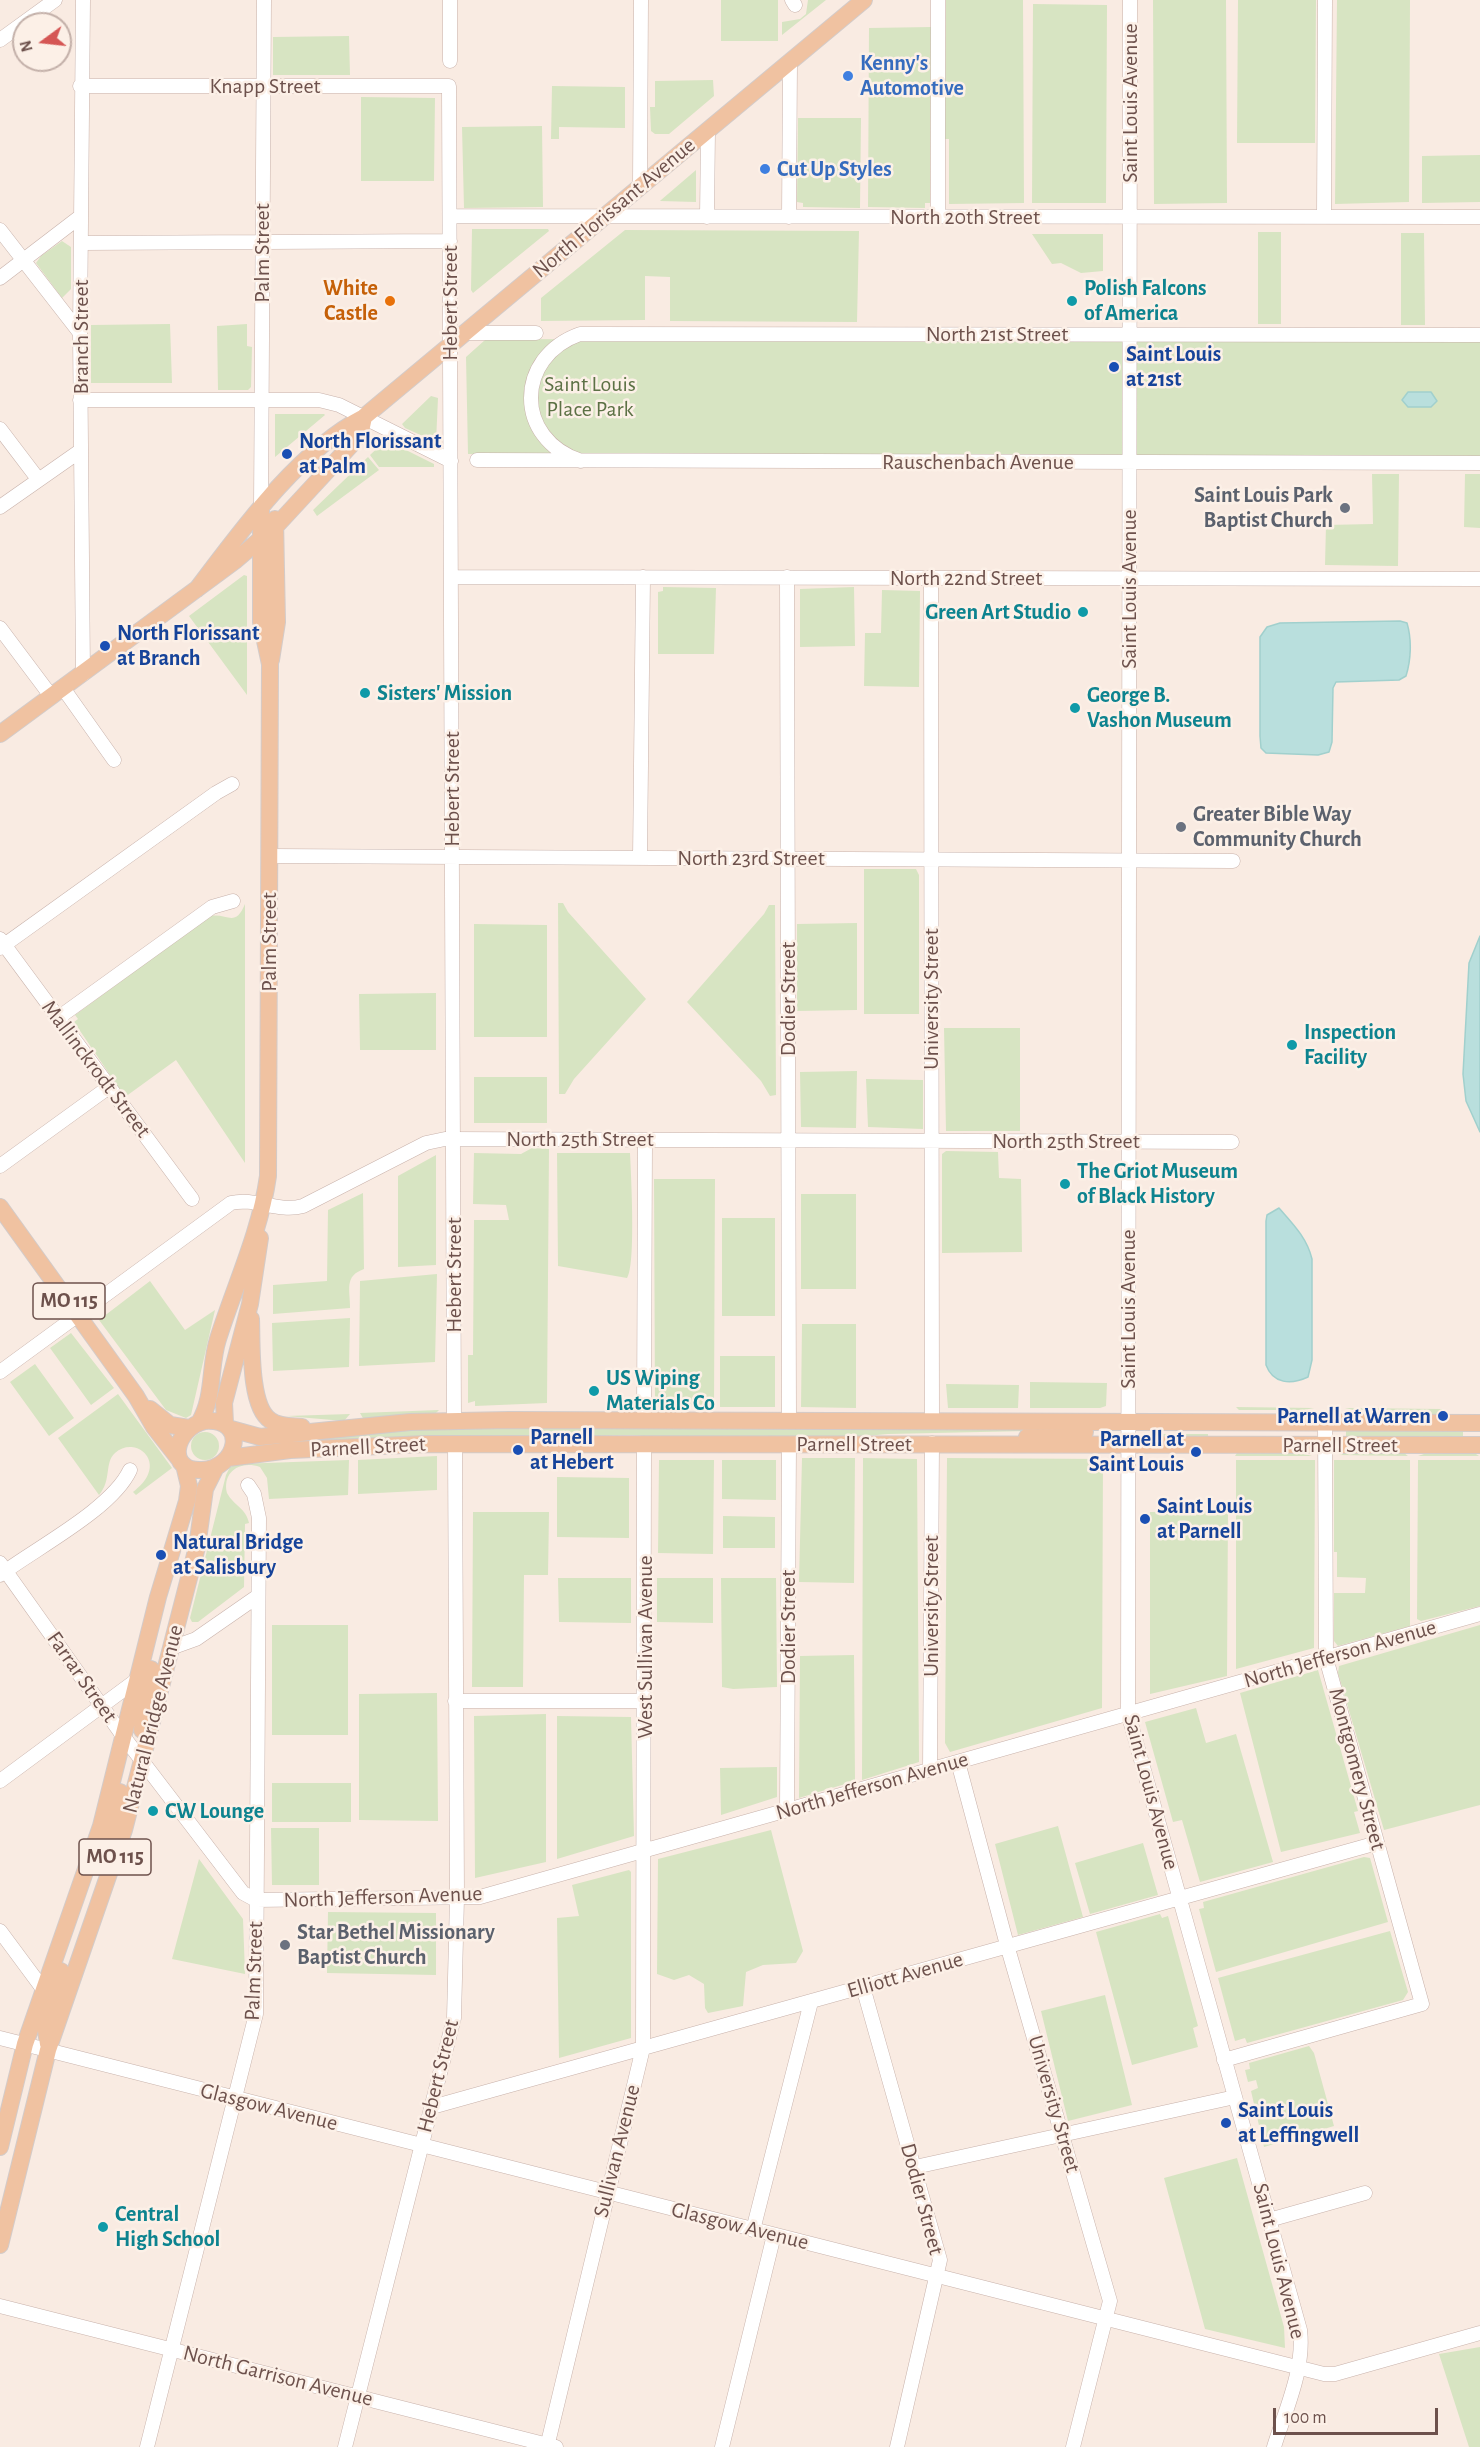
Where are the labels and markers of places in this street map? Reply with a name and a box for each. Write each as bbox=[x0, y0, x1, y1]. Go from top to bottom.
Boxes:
place label: Kenny's Automotive bbox=[860, 50, 964, 101]
marker: Kenny's Automotive bbox=[841, 69, 855, 83]
place label: Cut Up Styles bbox=[777, 156, 892, 182]
marker: Cut Up Styles bbox=[758, 162, 772, 176]
place label: White Castle bbox=[323, 275, 378, 326]
place label: Polish Falcons of America bbox=[1084, 275, 1207, 326]
marker: White Castle bbox=[383, 294, 397, 308]
marker: Polish Falcons of America bbox=[1065, 294, 1079, 308]
place label: Saint Louis at 21st bbox=[1126, 341, 1221, 392]
marker: Saint Louis at 21st bbox=[1107, 360, 1121, 374]
place label: North Florissant at Palm bbox=[299, 428, 441, 480]
marker: North Florissant at Palm bbox=[280, 447, 294, 461]
place label: Saint Louis Park Baptist Church bbox=[1194, 482, 1333, 534]
marker: Saint Louis Park Baptist Church bbox=[1338, 501, 1352, 515]
place label: Green Art Studio bbox=[925, 599, 1071, 625]
marker: Green Art Studio bbox=[1076, 605, 1090, 619]
place label: North Florissant at Branch bbox=[117, 620, 259, 672]
marker: North Florissant at Branch bbox=[98, 639, 112, 653]
place label: Sisters' Mission bbox=[377, 680, 512, 706]
place label: George B. Vashon Museum bbox=[1087, 682, 1232, 734]
marker: Sisters' Mission bbox=[358, 686, 372, 700]
marker: George B. Vashon Museum bbox=[1068, 701, 1082, 715]
place label: Greater Bible Way Community Church bbox=[1193, 801, 1362, 852]
marker: Greater Bible Way Community Church bbox=[1174, 820, 1188, 834]
place label: Inspection Facility bbox=[1304, 1019, 1396, 1070]
marker: Inspection Facility bbox=[1285, 1038, 1299, 1052]
place label: The Griot Museum of Black History bbox=[1077, 1158, 1238, 1210]
marker: The Griot Museum of Black History bbox=[1058, 1177, 1072, 1191]
place label: US Wiping Materials Co bbox=[606, 1365, 715, 1416]
marker: US Wiping Materials Co bbox=[587, 1384, 601, 1398]
place label: Parnell at Warren bbox=[1277, 1403, 1431, 1429]
marker: Parnell at Warren bbox=[1436, 1409, 1450, 1423]
place label: Parnell at Hebert bbox=[530, 1424, 614, 1476]
place label: Parnell at Saint Louis bbox=[1089, 1426, 1184, 1478]
marker: Parnell at Hebert bbox=[511, 1443, 525, 1457]
marker: Parnell at Saint Louis bbox=[1189, 1445, 1203, 1459]
place label: Saint Louis at Parnell bbox=[1157, 1493, 1252, 1544]
marker: Saint Louis at Parnell bbox=[1138, 1512, 1152, 1526]
place label: Natural Bridge at Salisbury bbox=[173, 1529, 303, 1580]
marker: Natural Bridge at Salisbury bbox=[154, 1548, 168, 1562]
place label: CW Lounge bbox=[165, 1798, 264, 1824]
marker: CW Lounge bbox=[146, 1804, 160, 1818]
place label: Star Bethel Missionary Baptist Church bbox=[297, 1919, 495, 1970]
marker: Star Bethel Missionary Baptist Church bbox=[278, 1938, 292, 1952]
place label: Saint Louis at Leffingwell bbox=[1238, 2097, 1359, 2148]
marker: Saint Louis at Leffingwell bbox=[1219, 2116, 1233, 2130]
place label: Central High School bbox=[115, 2201, 220, 2252]
marker: Central High School bbox=[96, 2220, 110, 2234]

